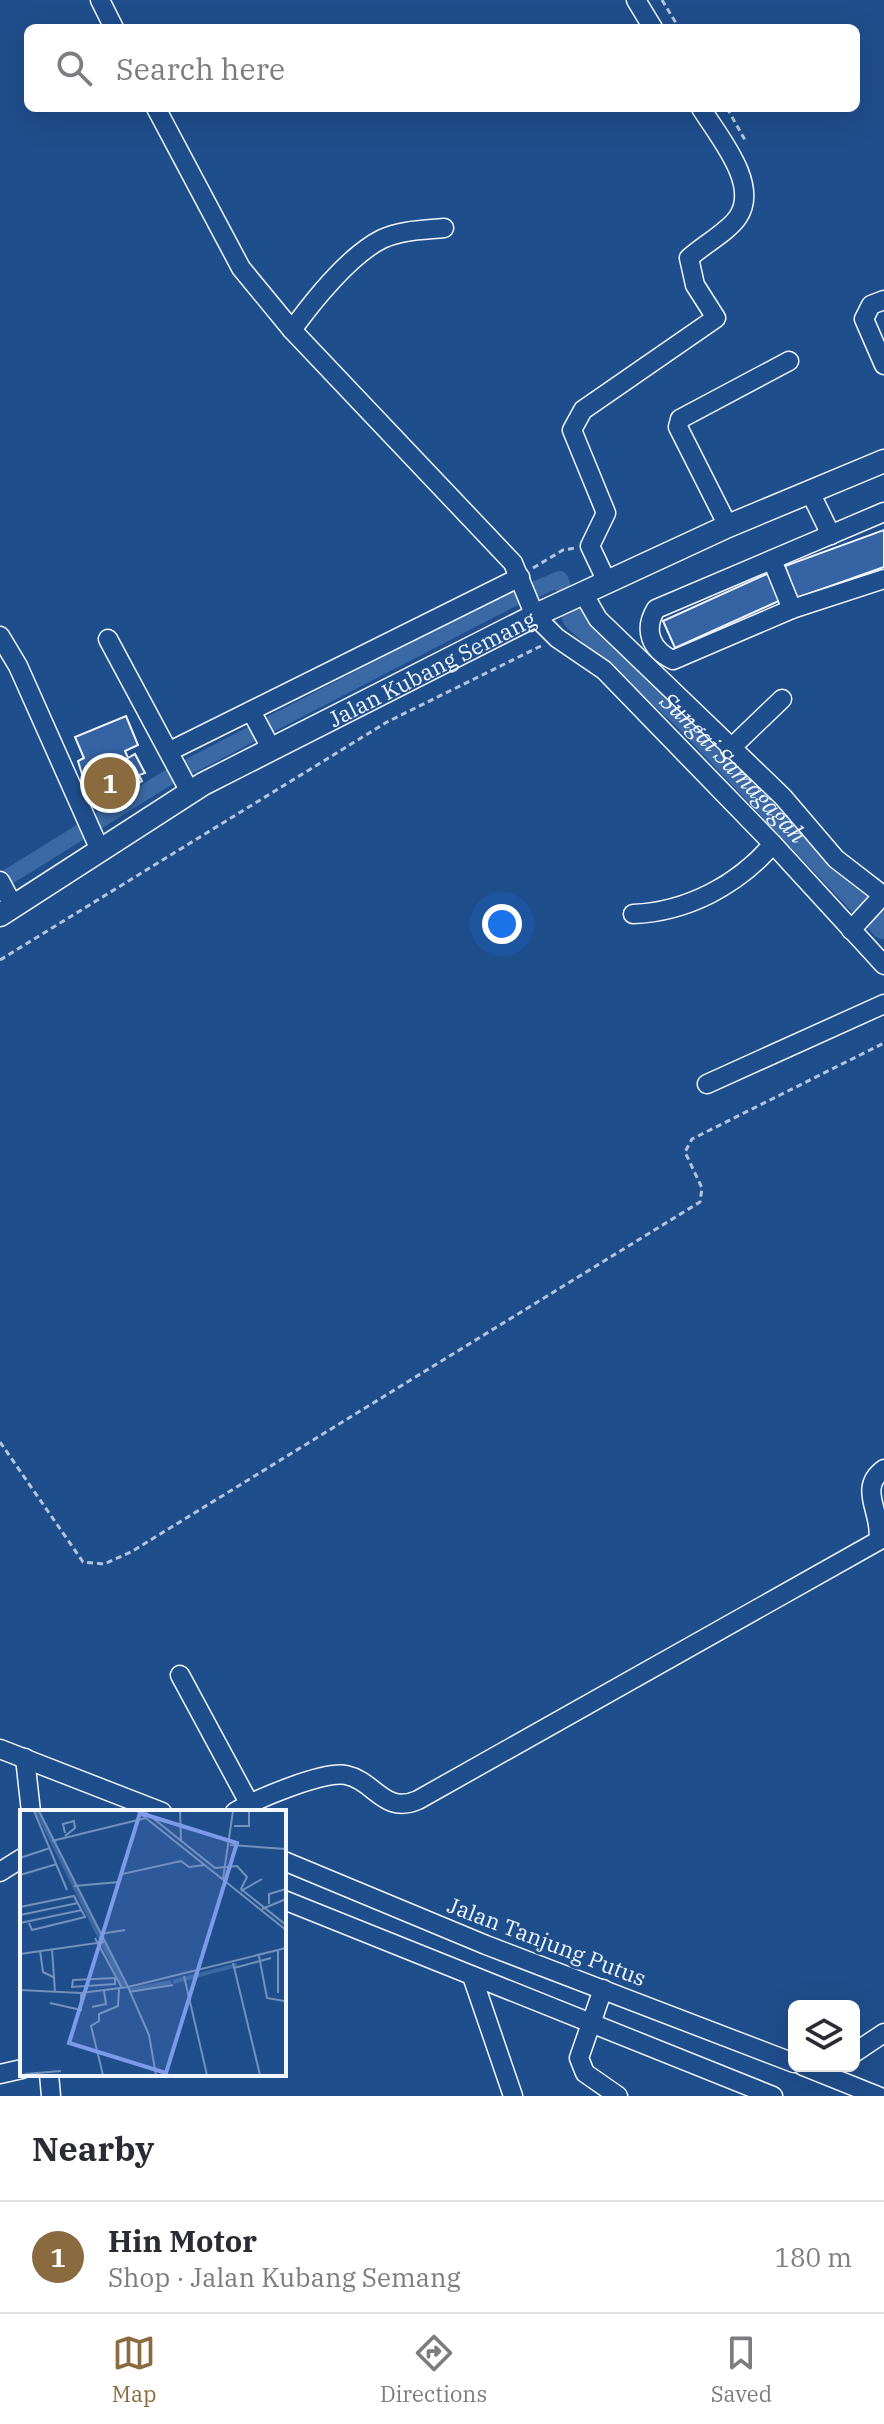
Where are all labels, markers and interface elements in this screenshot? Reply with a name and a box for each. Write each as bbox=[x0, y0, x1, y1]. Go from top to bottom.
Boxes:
search box bbox=[24, 24, 860, 112]
icon: search bbox=[52, 46, 96, 90]
text: Search here bbox=[116, 49, 285, 88]
street label: Jalan Kubang Semang bbox=[323, 603, 540, 733]
water label: Sungai Samagagah bbox=[653, 684, 814, 850]
pin: 1 bbox=[84, 753, 136, 813]
your location bbox=[482, 904, 522, 944]
inset map bbox=[20, 1810, 286, 2076]
street label: Jalan Tanjung Putus bbox=[444, 1890, 650, 1992]
map controls bbox=[788, 2000, 860, 2072]
button: layers bbox=[788, 2000, 860, 2072]
text: Nearby bbox=[32, 2126, 154, 2170]
text: Hin Motor bbox=[108, 2221, 257, 2260]
text: 1 bbox=[50, 2240, 66, 2274]
text: 180 m bbox=[774, 2240, 852, 2274]
text: Shop · Jalan Kubang Semang bbox=[108, 2260, 461, 2294]
tab: Map bbox=[112, 2331, 156, 2408]
tab: Directions bbox=[380, 2331, 487, 2408]
tab: Saved bbox=[711, 2331, 772, 2408]

